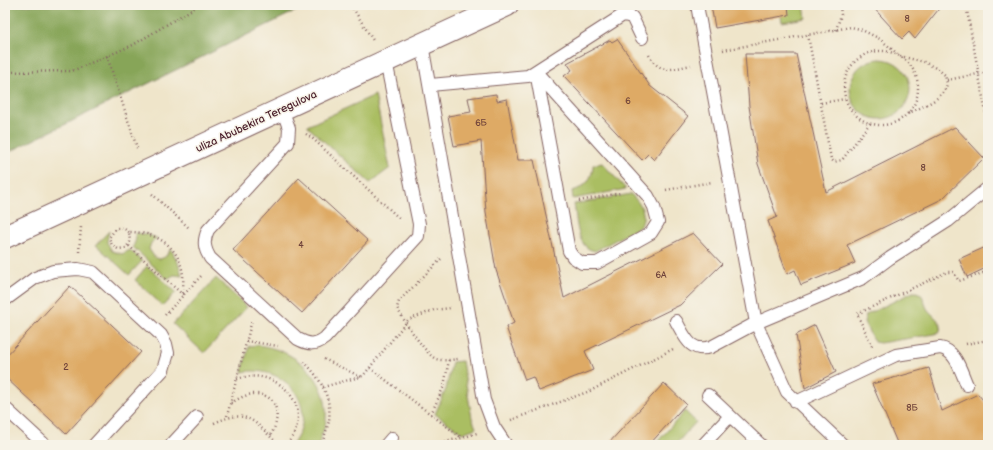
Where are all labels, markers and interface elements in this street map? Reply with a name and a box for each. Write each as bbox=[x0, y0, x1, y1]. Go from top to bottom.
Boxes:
house number: 8 bbox=[904, 14, 910, 25]
street label: uliza Abubekira Teregulova bbox=[193, 88, 319, 155]
house number: 6 bbox=[625, 96, 631, 107]
house number: 6Б bbox=[475, 118, 488, 129]
house number: 8 bbox=[920, 163, 926, 174]
house number: 4 bbox=[298, 240, 304, 251]
house number: 6А bbox=[656, 270, 667, 281]
house number: 2 bbox=[63, 362, 69, 373]
house number: 8Б bbox=[906, 403, 919, 414]

